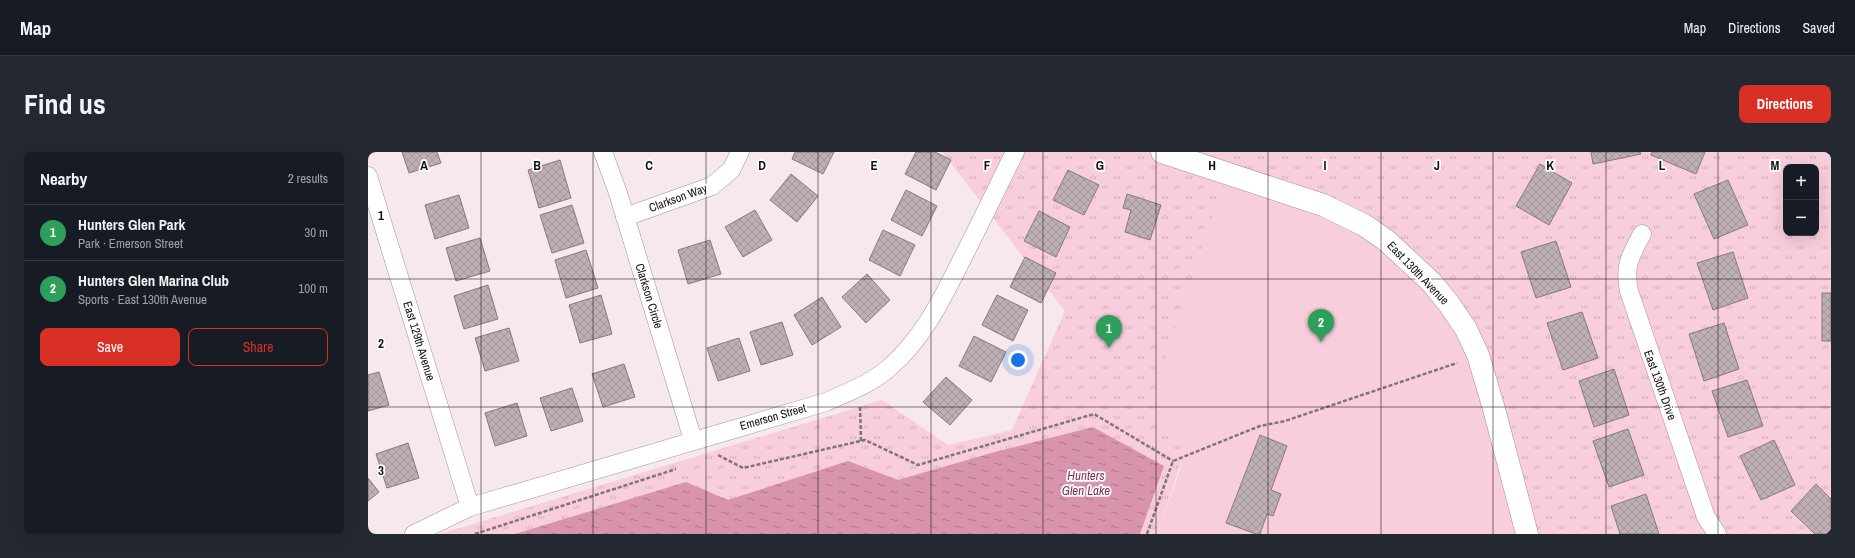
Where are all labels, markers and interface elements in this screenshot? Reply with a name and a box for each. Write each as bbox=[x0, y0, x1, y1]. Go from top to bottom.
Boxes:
text: Map bbox=[20, 15, 51, 41]
text: Map bbox=[1684, 19, 1706, 37]
text: Directions bbox=[1728, 19, 1780, 37]
text: Saved bbox=[1802, 19, 1835, 37]
text: Find us bbox=[24, 85, 106, 123]
button: Directions bbox=[1739, 85, 1831, 123]
text: A bbox=[420, 157, 428, 174]
text: B bbox=[533, 157, 541, 174]
text: C bbox=[645, 157, 653, 174]
text: D bbox=[758, 157, 766, 174]
text: E bbox=[870, 157, 878, 174]
text: F bbox=[984, 157, 991, 174]
text: G bbox=[1096, 157, 1104, 174]
text: H bbox=[1208, 157, 1216, 174]
text: I bbox=[1324, 157, 1327, 174]
text: J bbox=[1434, 157, 1440, 174]
text: K bbox=[1546, 157, 1554, 174]
text: L bbox=[1659, 157, 1666, 174]
text: M bbox=[1771, 157, 1780, 174]
map controls bbox=[1783, 164, 1819, 236]
button: + bbox=[1783, 164, 1819, 200]
text: Nearby bbox=[40, 167, 87, 190]
text: 2 results bbox=[288, 170, 328, 187]
street label: Clarkson Way bbox=[647, 180, 709, 216]
button: − bbox=[1783, 200, 1819, 236]
text: 1 bbox=[378, 207, 384, 224]
text: Hunters Glen Park bbox=[78, 214, 185, 235]
text: 1 bbox=[50, 224, 56, 241]
text: 30 m bbox=[304, 224, 328, 241]
text: Park · Emerson Street bbox=[78, 235, 183, 252]
street label: East 130th Avenue bbox=[1384, 238, 1452, 308]
street label: Clarkson Circle bbox=[632, 262, 666, 330]
text: Hunters Glen Marina Club bbox=[78, 270, 229, 291]
text: 2 bbox=[50, 280, 56, 297]
text: 100 m bbox=[298, 280, 328, 297]
text: Sports · East 130th Avenue bbox=[78, 291, 207, 308]
street label: East 129th Avenue bbox=[399, 299, 439, 383]
pin: 2 bbox=[1308, 309, 1334, 342]
pin: 1 bbox=[1096, 315, 1122, 348]
button: Save bbox=[40, 328, 180, 366]
button: Share bbox=[188, 328, 328, 366]
text: 2 bbox=[378, 335, 384, 352]
street label: East 130th Drive bbox=[1640, 348, 1680, 422]
your location bbox=[1008, 350, 1028, 370]
street label: Emerson Street bbox=[738, 400, 808, 434]
text: 3 bbox=[378, 462, 384, 479]
water label: Hunters Glen Lake bbox=[1062, 467, 1110, 499]

